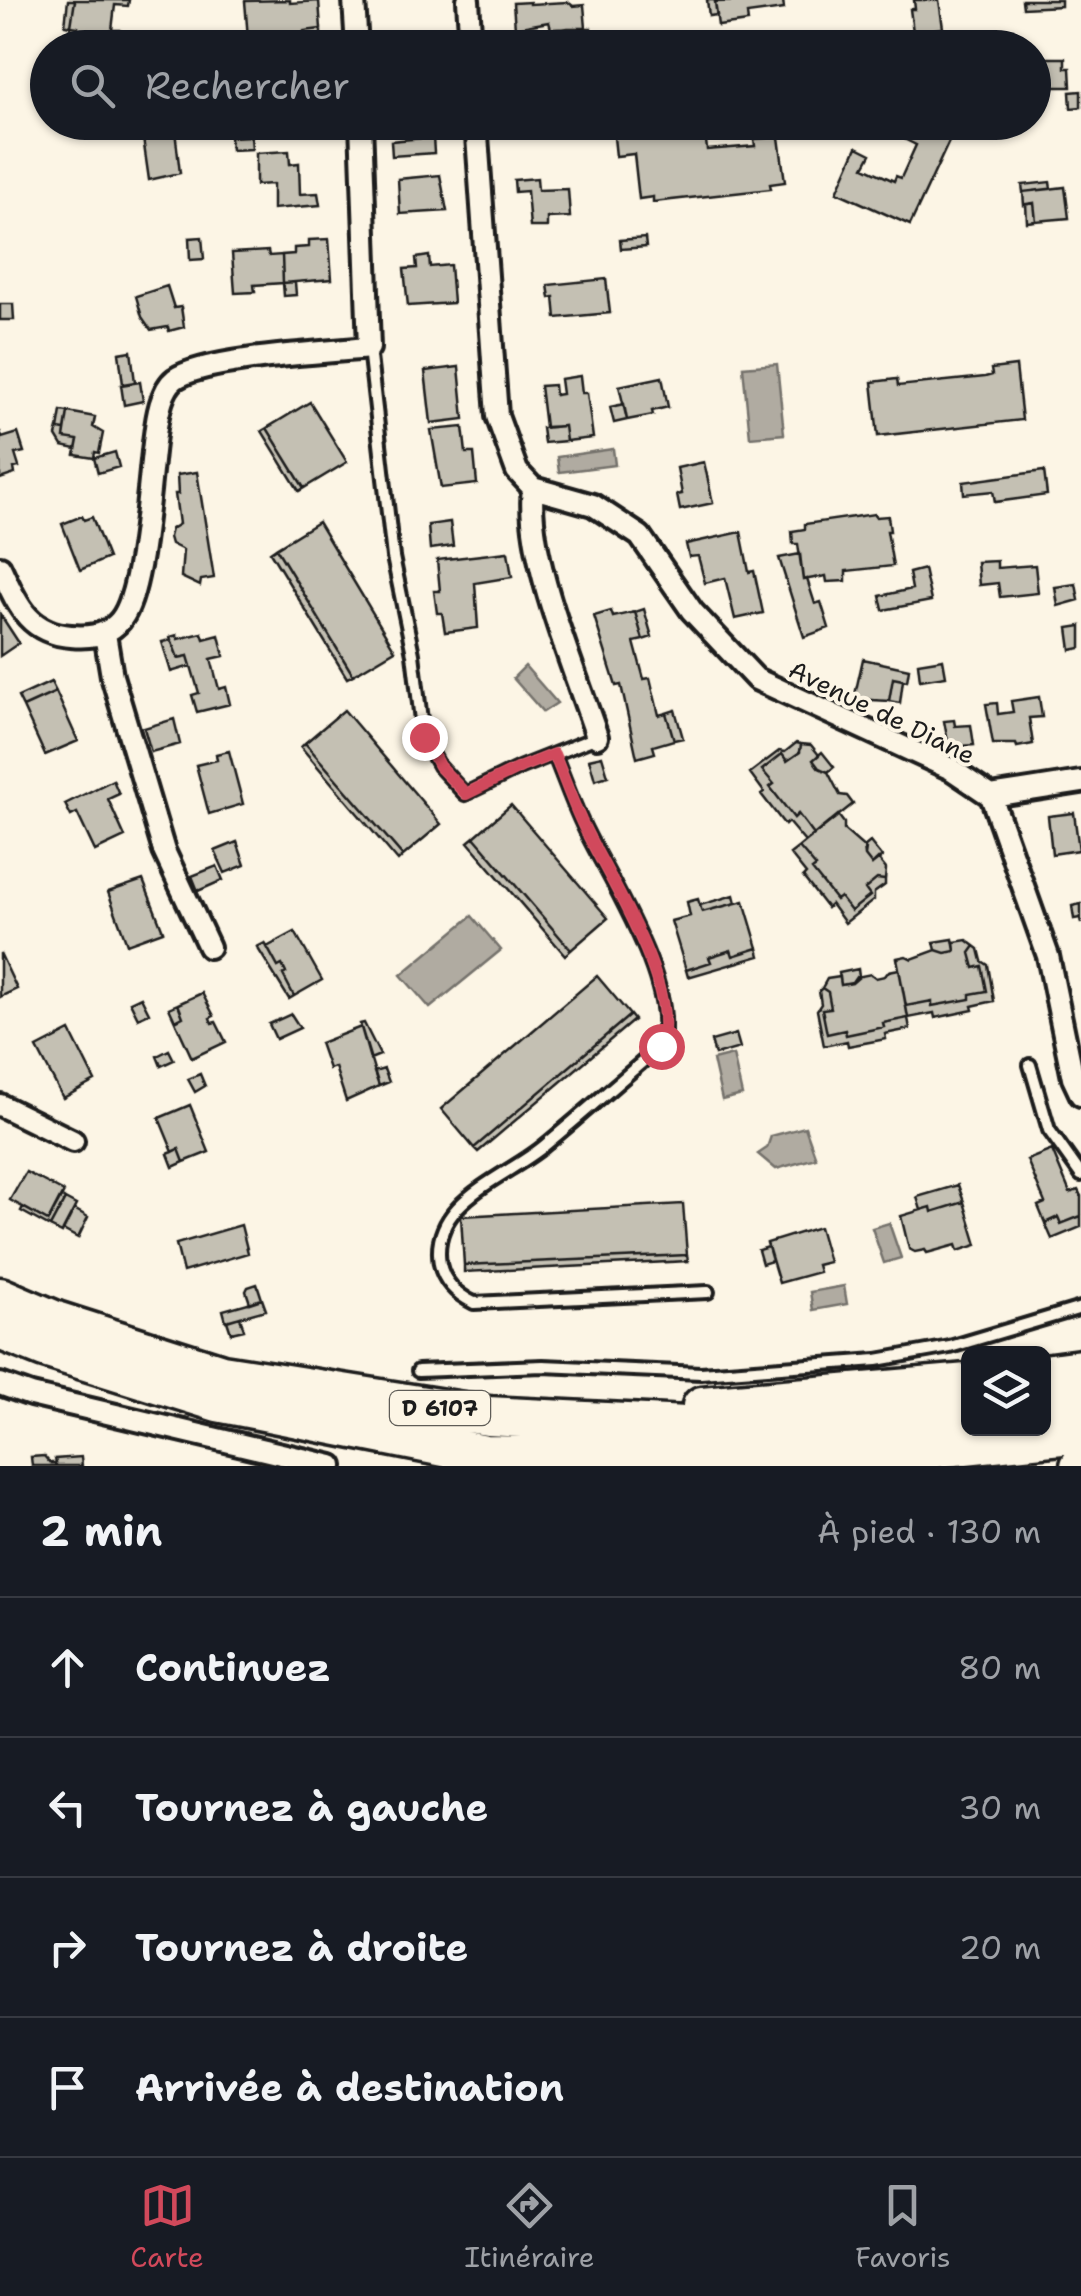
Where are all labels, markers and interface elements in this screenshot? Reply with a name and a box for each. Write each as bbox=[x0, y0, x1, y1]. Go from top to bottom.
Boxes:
search box bbox=[30, 30, 1051, 140]
icon: search bbox=[65, 58, 120, 113]
text: Rechercher bbox=[145, 60, 350, 111]
street label: Avenue de Diane bbox=[783, 652, 981, 772]
route end bbox=[402, 715, 448, 761]
route start bbox=[639, 1024, 685, 1070]
map controls bbox=[961, 1346, 1051, 1436]
button: layers bbox=[961, 1346, 1051, 1436]
road number: D 6107 bbox=[390, 1391, 490, 1425]
text: 2 min bbox=[40, 1503, 162, 1559]
text: À pied · 130 m bbox=[817, 1510, 1041, 1553]
icon: ahead bbox=[40, 1640, 95, 1695]
text: Continuez bbox=[135, 1642, 331, 1693]
text: 80 m bbox=[958, 1646, 1041, 1689]
icon: left bbox=[40, 1780, 95, 1835]
text: Tournez à gauche bbox=[135, 1782, 488, 1833]
text: 30 m bbox=[958, 1786, 1041, 1829]
icon: right bbox=[40, 1920, 95, 1975]
text: Tournez à droite bbox=[135, 1922, 468, 1973]
text: 20 m bbox=[959, 1926, 1041, 1969]
icon: arrive bbox=[40, 2060, 95, 2115]
text: Arrivée à destination bbox=[135, 2062, 564, 2113]
tab: Carte bbox=[130, 2178, 204, 2276]
tab: Itinéraire bbox=[464, 2178, 595, 2276]
tab: Favoris bbox=[855, 2178, 951, 2276]

